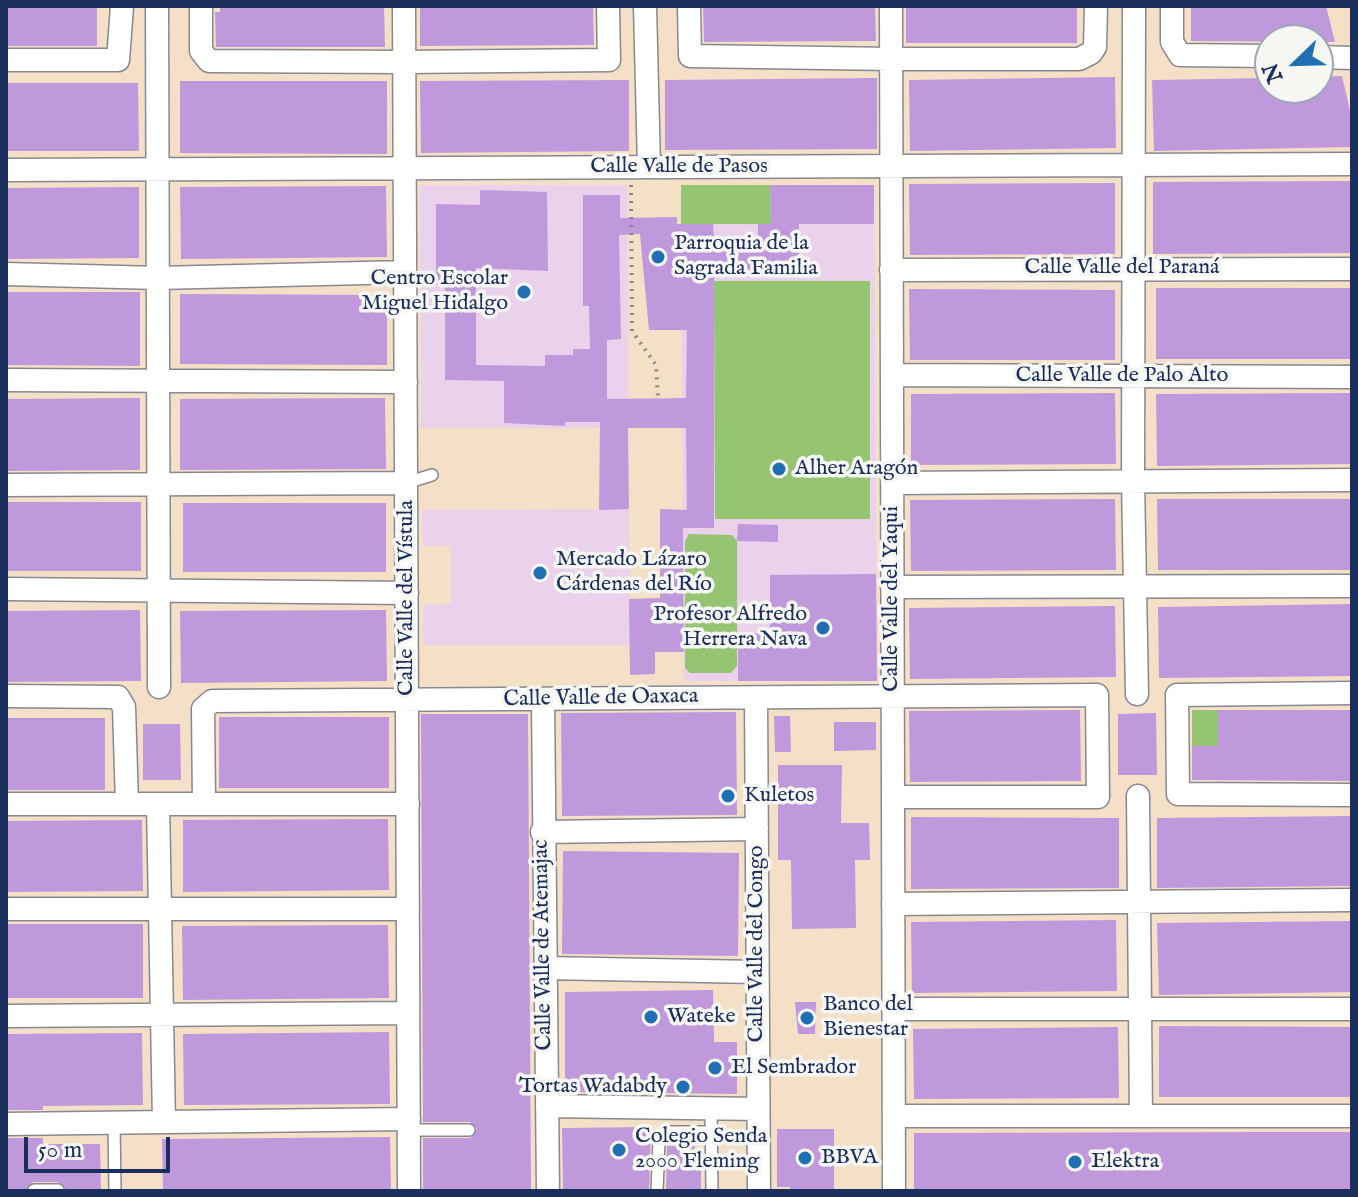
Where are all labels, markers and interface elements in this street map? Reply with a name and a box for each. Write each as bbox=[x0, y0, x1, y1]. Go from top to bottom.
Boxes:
north arrow bbox=[1254, 24, 1334, 104]
text: N bbox=[1257, 58, 1290, 87]
street label: Calle Valle de Pasos bbox=[590, 154, 768, 180]
place label: Parroquia de la Sagrada Familia bbox=[674, 231, 818, 282]
marker: Parroquia de la Sagrada Familia bbox=[649, 248, 667, 266]
street label: Calle Valle del Paraná bbox=[1025, 255, 1219, 281]
place label: Centro Escolar Miguel Hidalgo bbox=[361, 266, 508, 318]
marker: Centro Escolar Miguel Hidalgo bbox=[515, 283, 533, 301]
street label: Calle Valle de Palo Alto bbox=[1016, 363, 1228, 389]
place label: Alher Aragón bbox=[795, 456, 918, 482]
marker: Alher Aragón bbox=[770, 460, 788, 478]
street label: Calle Valle del Vístula bbox=[394, 500, 420, 696]
street label: Calle Valle del Yaqui bbox=[879, 506, 905, 692]
place label: Mercado Lázaro Cárdenas del Río bbox=[556, 547, 712, 598]
marker: Mercado Lázaro Cárdenas del Río bbox=[531, 564, 549, 582]
place label: Profesor Alfredo Herrera Nava bbox=[653, 602, 807, 654]
marker: Profesor Alfredo Herrera Nava bbox=[814, 619, 832, 637]
street label: Calle Valle de Oaxaca bbox=[503, 684, 699, 714]
place label: Kuletos bbox=[744, 783, 814, 809]
marker: Kuletos bbox=[719, 787, 737, 805]
street label: Calle Valle de Atemajac bbox=[529, 839, 559, 1051]
street label: Calle Valle del Congo bbox=[744, 845, 770, 1043]
place label: Banco del Bienestar bbox=[823, 992, 913, 1044]
place label: Wateke bbox=[667, 1004, 735, 1030]
marker: Wateke bbox=[642, 1008, 660, 1026]
marker: Banco del Bienestar bbox=[798, 1009, 816, 1027]
place label: El Sembrador bbox=[731, 1055, 856, 1081]
marker: El Sembrador bbox=[706, 1059, 724, 1077]
place label: Tortas Wadabdy bbox=[519, 1074, 667, 1100]
marker: Tortas Wadabdy bbox=[674, 1078, 692, 1096]
scale bar bbox=[28, 1121, 174, 1171]
place label: Colegio Senda 2000 Fleming bbox=[635, 1124, 767, 1176]
text: 50 m bbox=[38, 1135, 82, 1166]
marker: Colegio Senda 2000 Fleming bbox=[610, 1141, 628, 1159]
place label: BBVA bbox=[821, 1145, 878, 1171]
marker: BBVA bbox=[796, 1149, 814, 1167]
place label: Elektra bbox=[1091, 1149, 1159, 1175]
marker: Elektra bbox=[1066, 1153, 1084, 1171]

